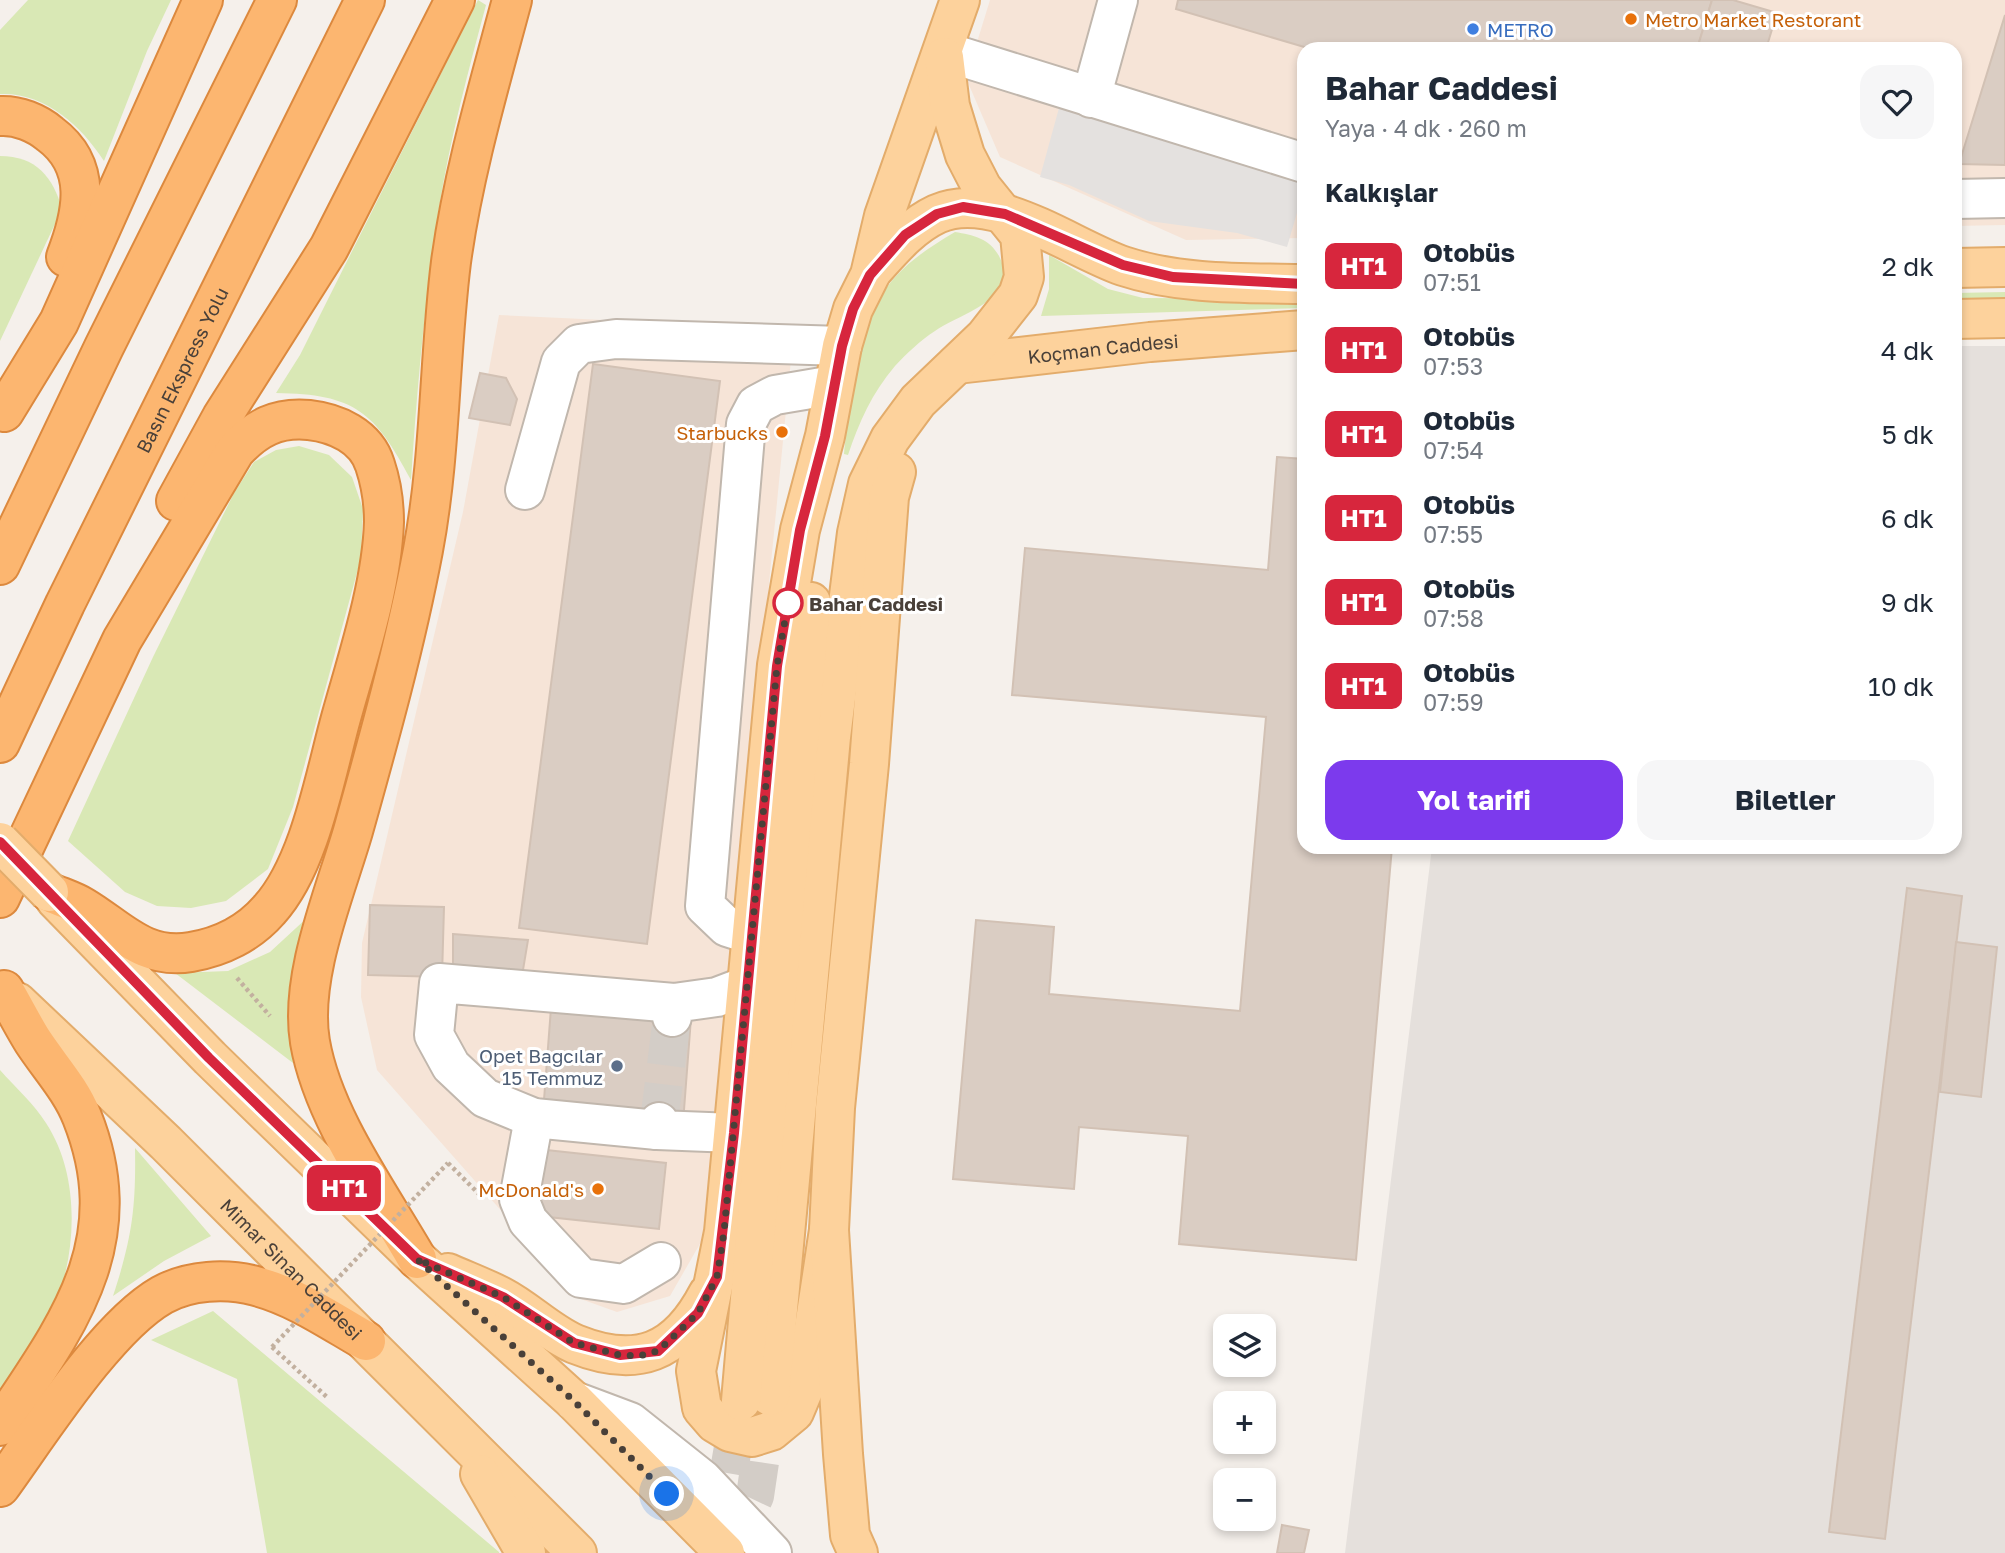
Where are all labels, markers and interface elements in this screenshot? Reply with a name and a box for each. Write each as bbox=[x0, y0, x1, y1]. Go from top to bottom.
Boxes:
place label: Metro Market Restorant bbox=[1645, 8, 1861, 31]
marker: Metro Market Restorant bbox=[1623, 11, 1639, 27]
place label: METRO bbox=[1487, 18, 1554, 41]
marker: METRO bbox=[1465, 21, 1481, 37]
button: heart bbox=[1860, 65, 1934, 139]
text: Bahar Caddesi bbox=[1325, 68, 1558, 107]
text: Yaya · 4 dk · 260 m bbox=[1325, 114, 1527, 142]
text: Kalkışlar bbox=[1325, 177, 1438, 208]
text: Otobüs bbox=[1423, 237, 1515, 268]
text: HT1 bbox=[1340, 251, 1387, 280]
text: 2 dk bbox=[1882, 251, 1934, 282]
text: 07:51 bbox=[1423, 268, 1481, 296]
street label: Basın Ekspress Yolu bbox=[131, 283, 232, 456]
text: Otobüs bbox=[1423, 321, 1515, 352]
street label: Koçman Caddesi bbox=[1026, 328, 1179, 367]
text: HT1 bbox=[1340, 335, 1387, 364]
text: 4 dk bbox=[1881, 335, 1934, 366]
text: 07:53 bbox=[1423, 352, 1483, 380]
text: Otobüs bbox=[1423, 405, 1515, 436]
text: HT1 bbox=[1340, 419, 1387, 448]
text: 5 dk bbox=[1882, 419, 1934, 450]
place label: Starbucks bbox=[676, 421, 768, 444]
marker: Starbucks bbox=[774, 424, 790, 440]
text: 07:54 bbox=[1423, 436, 1484, 464]
text: Otobüs bbox=[1423, 489, 1515, 520]
text: HT1 bbox=[1340, 503, 1387, 532]
text: 6 dk bbox=[1881, 503, 1934, 534]
text: 07:55 bbox=[1423, 520, 1483, 548]
text: Otobüs bbox=[1423, 573, 1515, 604]
text: HT1 bbox=[1340, 587, 1387, 616]
text: 9 dk bbox=[1881, 587, 1934, 618]
marker: Bahar Caddesi bbox=[773, 588, 803, 618]
place label: Bahar Caddesi bbox=[809, 592, 943, 615]
text: 07:58 bbox=[1423, 604, 1484, 632]
text: Otobüs bbox=[1423, 657, 1515, 688]
text: HT1 bbox=[1340, 671, 1387, 700]
text: 10 dk bbox=[1868, 671, 1934, 702]
text: 07:59 bbox=[1423, 688, 1484, 716]
button: Yol tarifi bbox=[1325, 760, 1623, 840]
button: Biletler bbox=[1637, 760, 1934, 840]
place label: Opet Bağcılar 15 Temmuz bbox=[479, 1044, 604, 1089]
marker: Opet Bağcılar 15 Temmuz bbox=[609, 1058, 625, 1074]
line badge: HT1 bbox=[304, 1165, 384, 1211]
text: HT1 bbox=[321, 1173, 367, 1202]
place label: McDonald's bbox=[478, 1178, 584, 1201]
marker: McDonald's bbox=[590, 1181, 606, 1197]
street label: Mimar Sinan Caddesi bbox=[216, 1193, 368, 1344]
map controls bbox=[1213, 1314, 1276, 1531]
button: layers bbox=[1213, 1314, 1276, 1377]
button: + bbox=[1213, 1391, 1276, 1454]
button: − bbox=[1213, 1468, 1276, 1531]
your location bbox=[649, 1476, 684, 1511]

